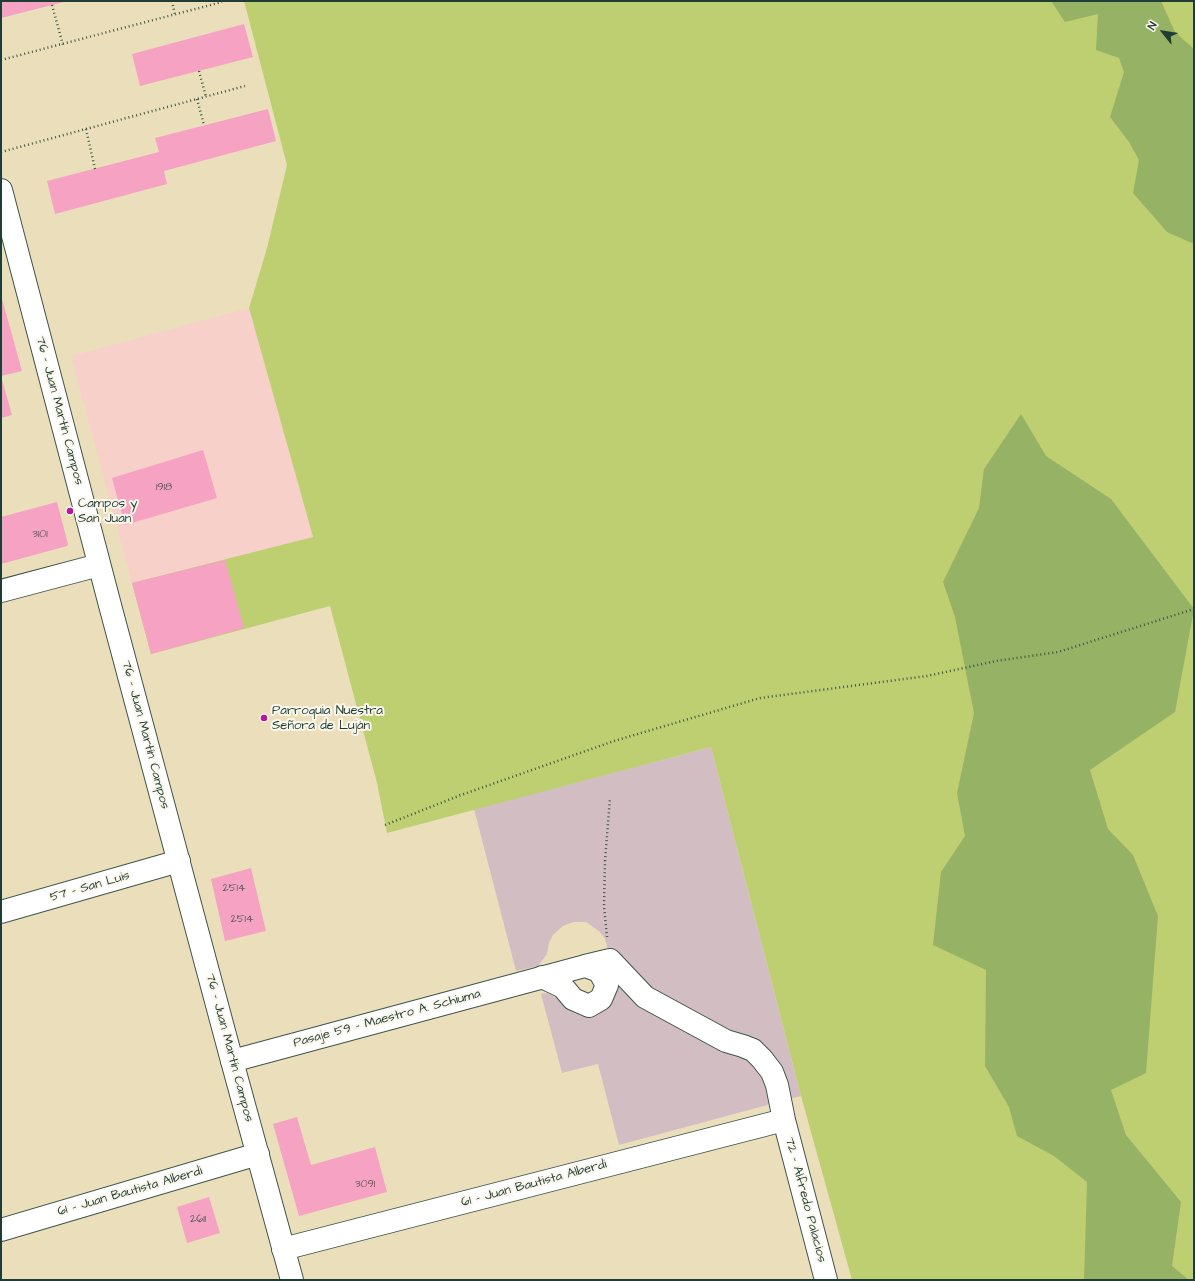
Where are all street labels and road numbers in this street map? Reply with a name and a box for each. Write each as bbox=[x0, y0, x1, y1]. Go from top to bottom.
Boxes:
street label: 76 - Juan Martín Campos bbox=[32, 335, 86, 487]
street label: 76 - Juan Martín Campos bbox=[118, 659, 172, 811]
street label: 57 - San Luis bbox=[48, 868, 132, 906]
street label: 76 - Juan Martín Campos bbox=[202, 972, 256, 1124]
street label: Pasaje 59 - Maestro A. Schiuma bbox=[292, 986, 482, 1052]
street label: 72 - Alfredo Palacios bbox=[781, 1136, 829, 1264]
street label: 61 - Juan Bautista Alberdi bbox=[460, 1157, 608, 1211]
street label: 61 - Juan Bautista Alberdi bbox=[56, 1164, 204, 1220]

